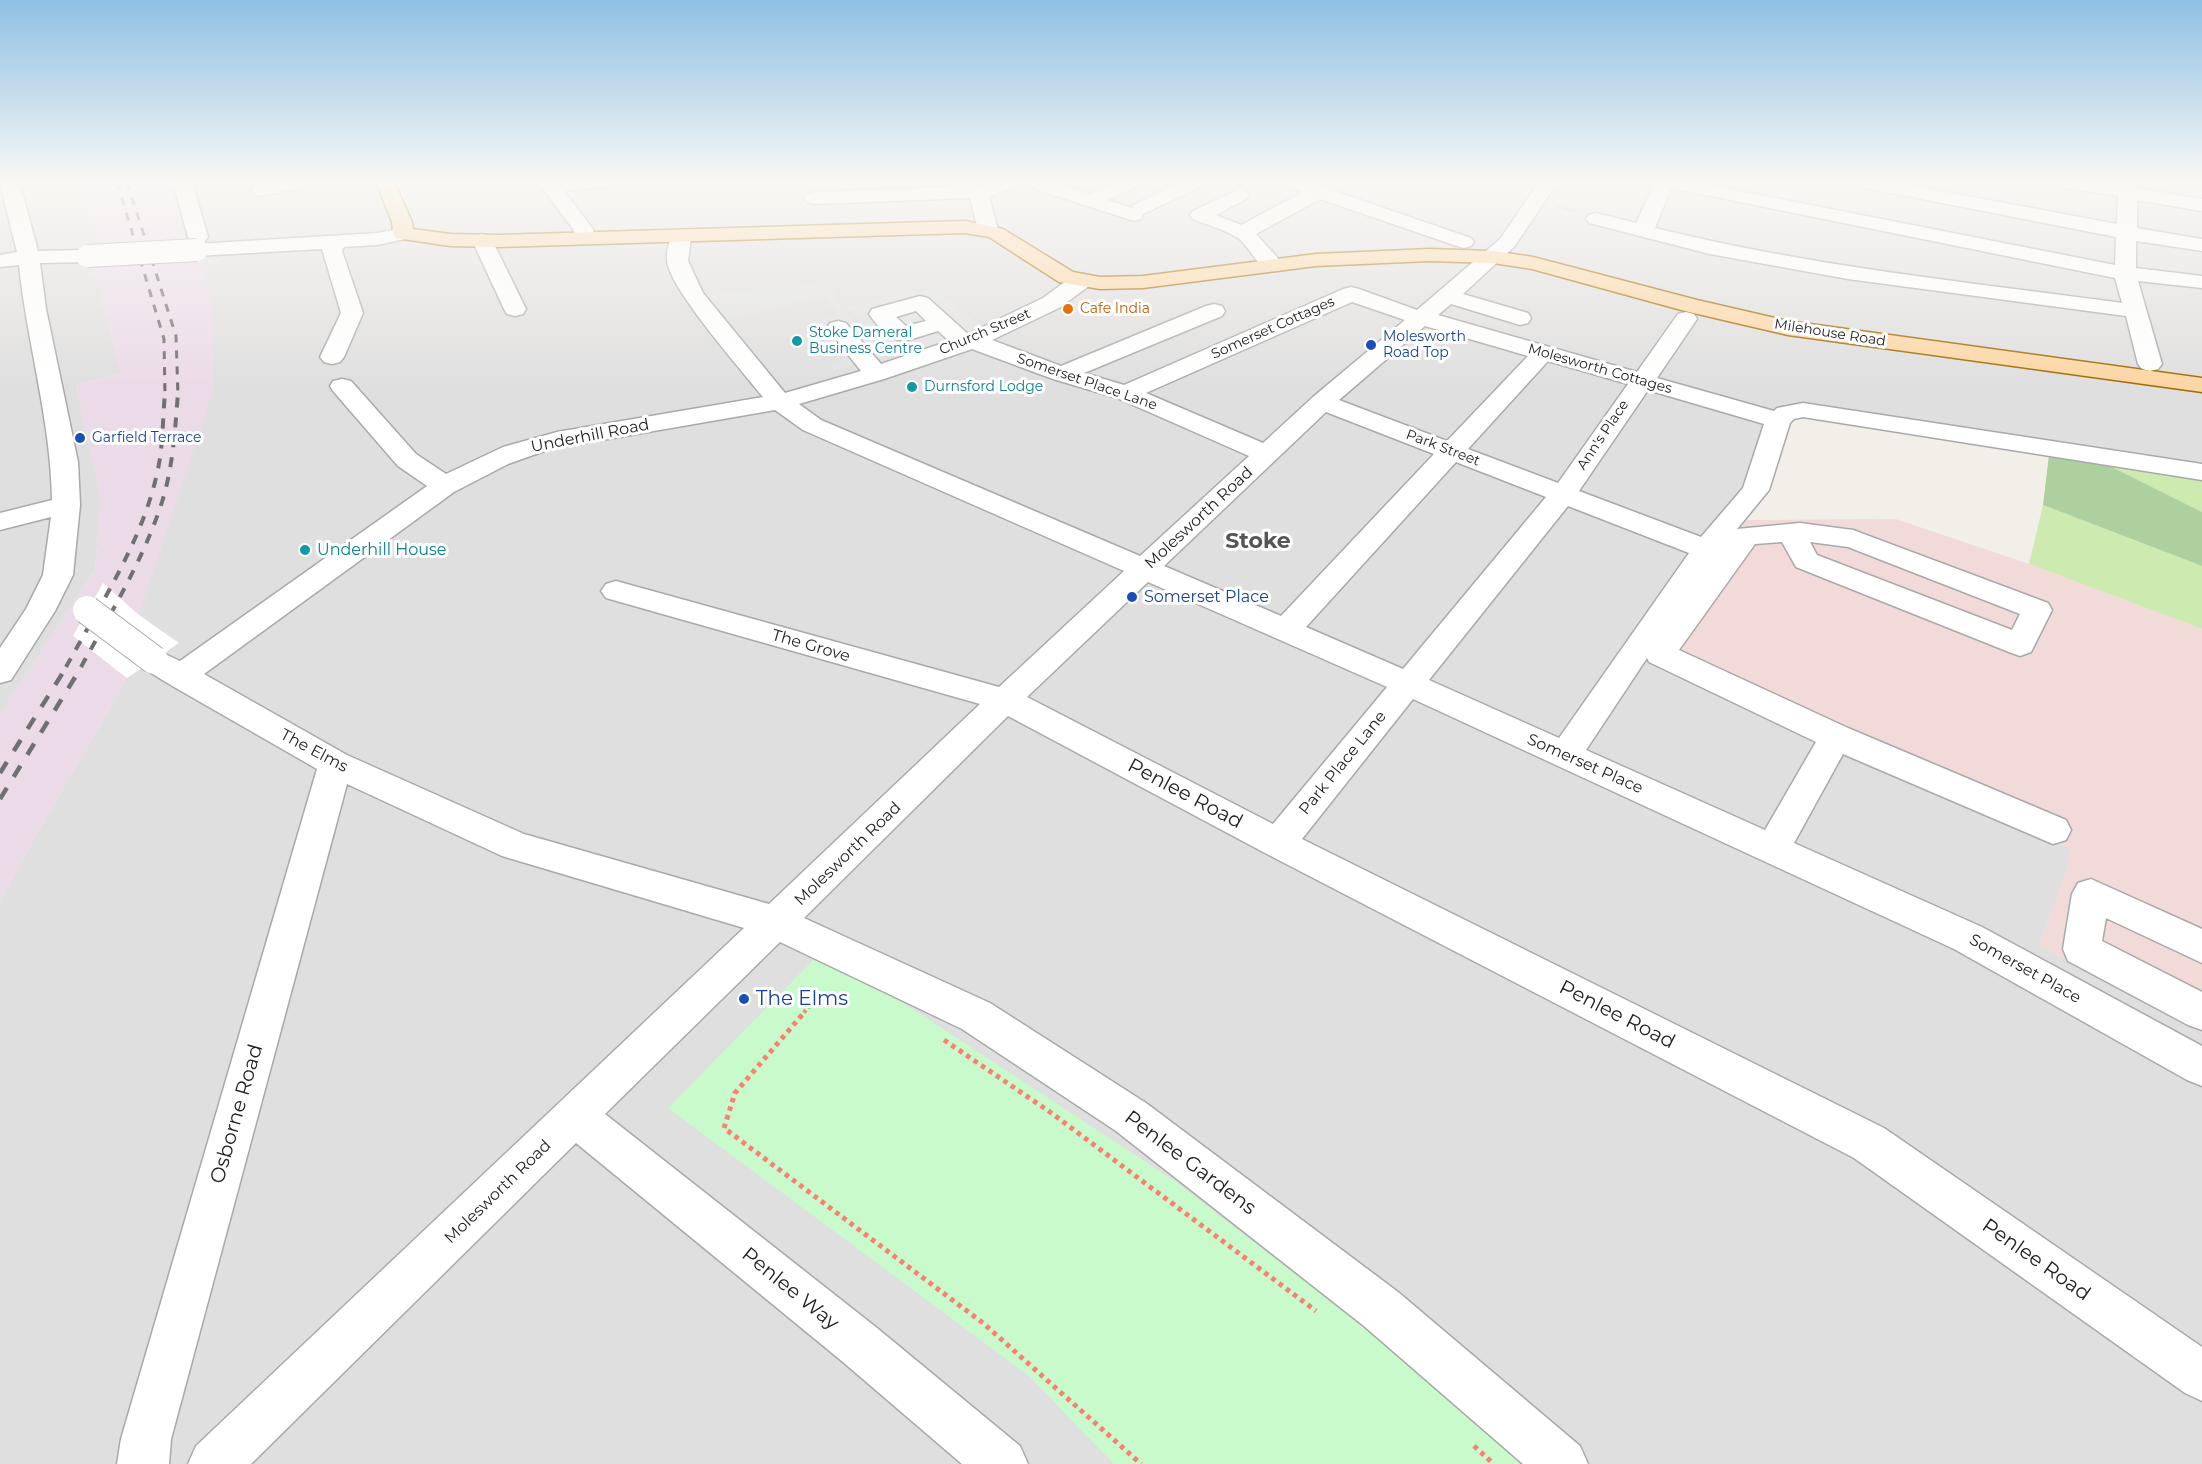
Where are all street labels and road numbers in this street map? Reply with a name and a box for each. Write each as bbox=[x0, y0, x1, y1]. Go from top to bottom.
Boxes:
street label: Somerset Cottages bbox=[1209, 293, 1337, 363]
street label: Church Street bbox=[937, 305, 1033, 359]
street label: Milehouse Road bbox=[1773, 316, 1887, 350]
street label: Molesworth Cottages bbox=[1526, 340, 1674, 398]
street label: Somerset Place Lane bbox=[1015, 350, 1159, 414]
street label: Ann's Place bbox=[1574, 397, 1632, 473]
street label: Underhill Road bbox=[529, 415, 651, 457]
street label: Park Street bbox=[1404, 426, 1482, 470]
street label: Molesworth Road bbox=[1141, 463, 1257, 573]
street label: The Grove bbox=[770, 626, 852, 666]
street label: Park Place Lane bbox=[1295, 707, 1391, 819]
street label: The Elms bbox=[277, 725, 351, 777]
street label: Somerset Place bbox=[1524, 730, 1646, 798]
street label: Penlee Road bbox=[1123, 754, 1247, 834]
street label: Molesworth Road bbox=[791, 798, 905, 910]
street label: Somerset Place bbox=[1966, 930, 2084, 1008]
street label: Penlee Road bbox=[1555, 976, 1679, 1054]
street label: Osborne Road bbox=[206, 1042, 268, 1186]
street label: Penlee Gardens bbox=[1120, 1106, 1260, 1220]
street label: Molesworth Road bbox=[441, 1136, 555, 1248]
street label: Penlee Road bbox=[1977, 1214, 2095, 1306]
street label: Penlee Way bbox=[737, 1243, 843, 1335]

